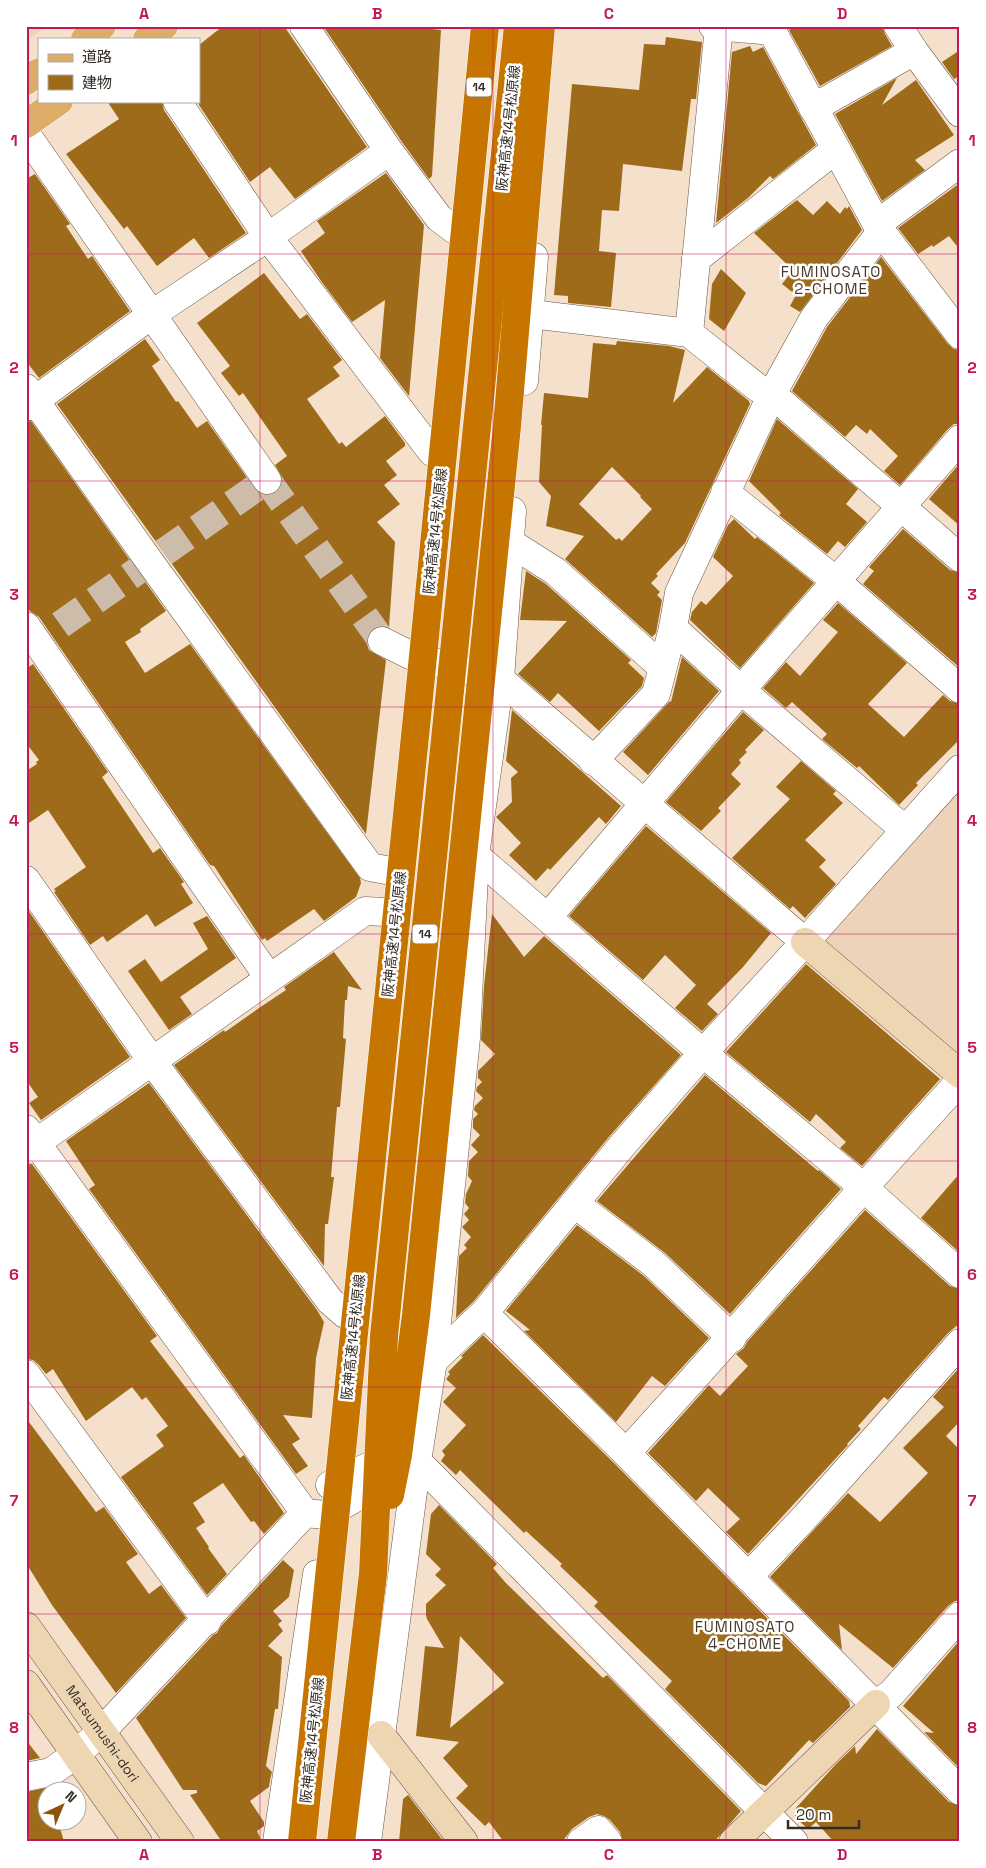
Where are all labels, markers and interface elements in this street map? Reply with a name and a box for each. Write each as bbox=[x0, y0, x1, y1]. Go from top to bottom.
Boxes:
text: A bbox=[139, 3, 149, 24]
text: B bbox=[372, 3, 382, 24]
text: C bbox=[604, 3, 614, 24]
text: D bbox=[837, 3, 847, 24]
legend bbox=[38, 38, 200, 102]
text: 道路 bbox=[82, 47, 112, 66]
street label: 阪神高速14号松原線 bbox=[492, 64, 524, 192]
text: 建物 bbox=[82, 73, 112, 92]
road number: 14 bbox=[466, 77, 492, 96]
text: 1 bbox=[10, 130, 18, 151]
text: 1 bbox=[968, 130, 976, 151]
district label: FUMINOSATO 2-CHOME bbox=[781, 262, 881, 298]
text: 2 bbox=[9, 357, 19, 378]
text: 2 bbox=[967, 357, 977, 378]
street label: 阪神高速14号松原線 bbox=[419, 467, 451, 595]
text: 3 bbox=[9, 584, 19, 605]
text: 3 bbox=[967, 584, 977, 605]
text: 4 bbox=[9, 810, 19, 831]
text: 4 bbox=[967, 810, 977, 831]
street label: 阪神高速14号松原線 bbox=[378, 870, 410, 998]
road number: 14 bbox=[412, 924, 438, 944]
text: 5 bbox=[9, 1037, 19, 1058]
text: 5 bbox=[967, 1037, 977, 1058]
text: 6 bbox=[9, 1264, 19, 1285]
text: 6 bbox=[967, 1264, 977, 1285]
street label: 阪神高速14号松原線 bbox=[337, 1273, 369, 1401]
text: 7 bbox=[10, 1490, 19, 1511]
text: 7 bbox=[968, 1490, 977, 1511]
district label: FUMINOSATO 4-CHOME bbox=[695, 1617, 795, 1653]
street label: 阪神高速14号松原線 bbox=[296, 1676, 328, 1804]
street label: Matsumushi-dori bbox=[62, 1681, 143, 1785]
text: 8 bbox=[9, 1717, 19, 1738]
text: 8 bbox=[967, 1717, 977, 1738]
north arrow bbox=[38, 1780, 88, 1830]
text: N bbox=[61, 1787, 81, 1806]
scale bar bbox=[788, 1798, 860, 1830]
text: 20 m bbox=[796, 1805, 831, 1824]
text: A bbox=[139, 1844, 149, 1865]
text: B bbox=[372, 1844, 382, 1865]
text: C bbox=[604, 1844, 614, 1865]
text: D bbox=[837, 1844, 847, 1865]

